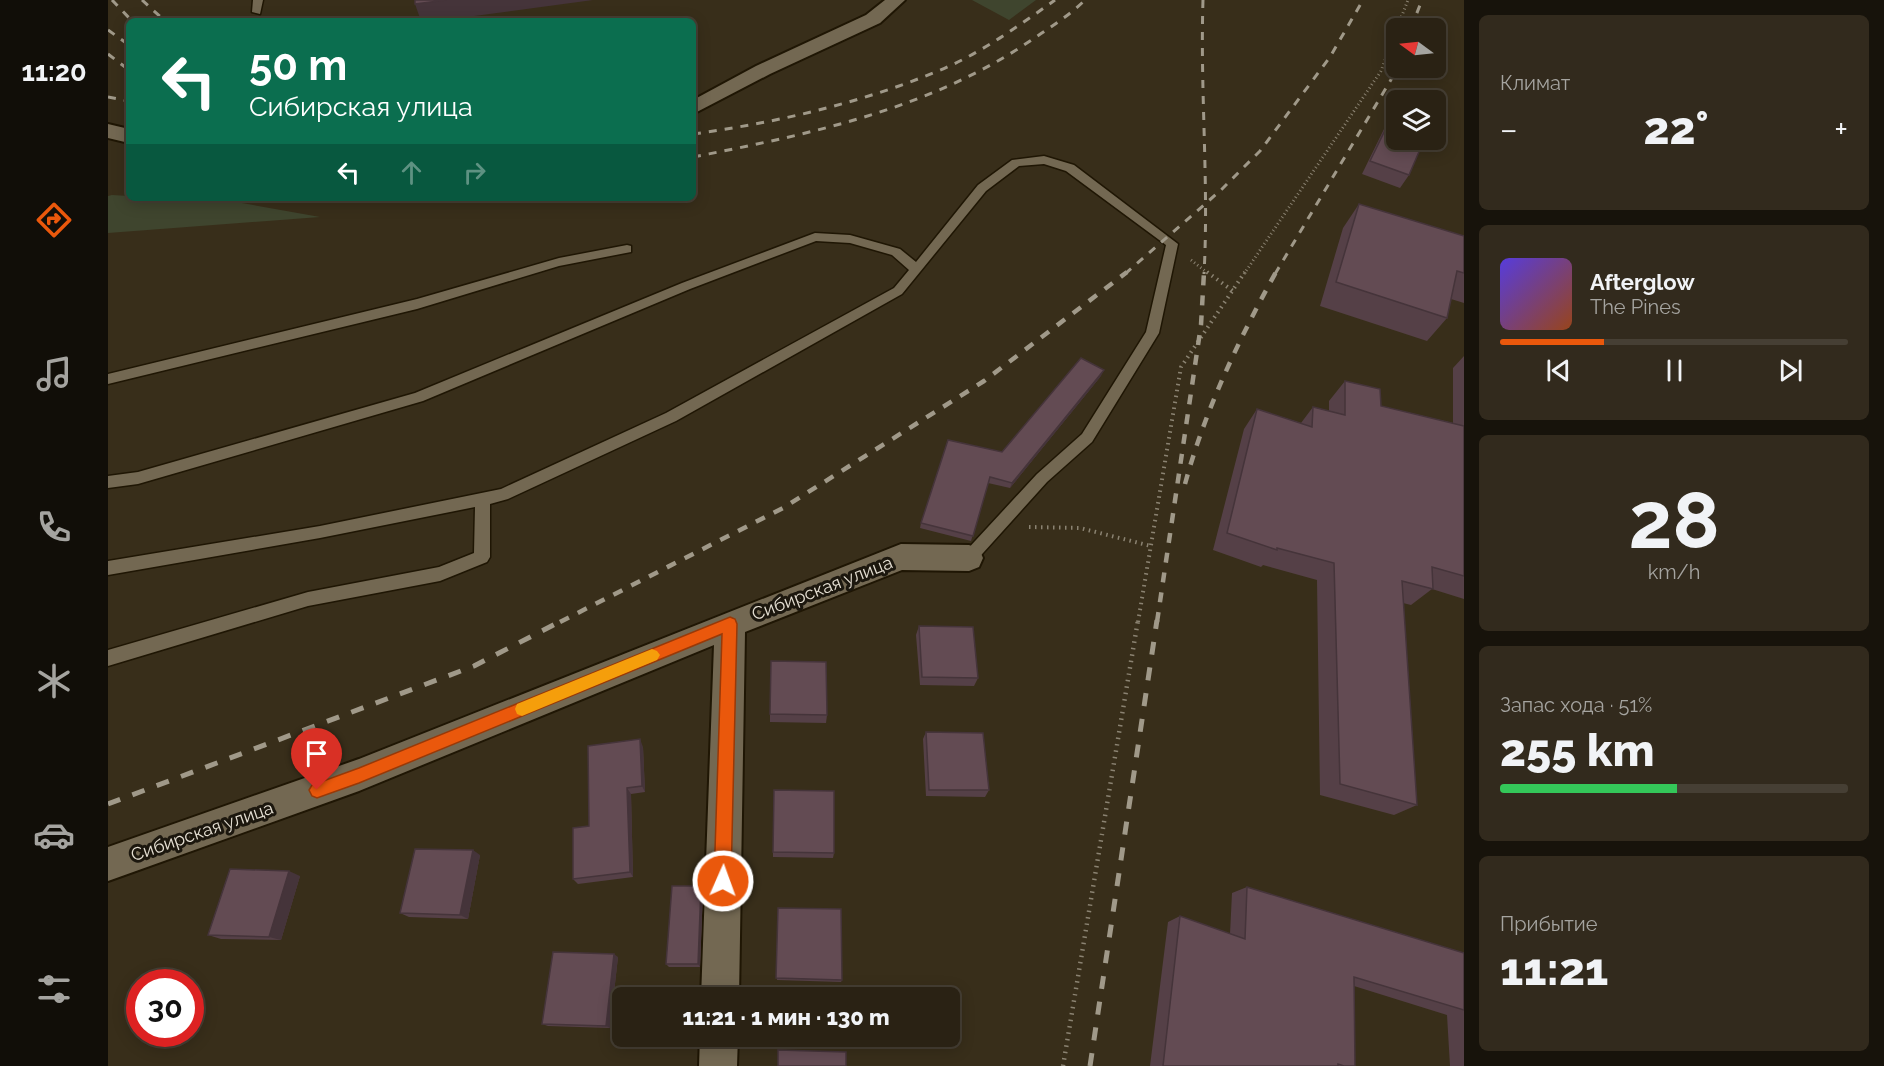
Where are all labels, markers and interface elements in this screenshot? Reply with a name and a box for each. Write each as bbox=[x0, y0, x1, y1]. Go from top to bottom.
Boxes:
north arrow bbox=[1386, 18, 1446, 78]
map controls bbox=[1386, 18, 1446, 150]
text: 50 m bbox=[249, 41, 347, 90]
icon: left bbox=[150, 42, 228, 120]
text: 11:20 bbox=[21, 56, 87, 87]
text: Климат bbox=[1500, 71, 1570, 95]
button: layers bbox=[1386, 90, 1446, 150]
text: Сибирская улица bbox=[249, 91, 473, 122]
text: 22° bbox=[1643, 102, 1709, 155]
text: − bbox=[1500, 110, 1518, 149]
text: + bbox=[1834, 110, 1848, 149]
icon: left bbox=[332, 156, 365, 189]
icon: ahead bbox=[395, 156, 428, 189]
icon: right bbox=[458, 156, 491, 189]
icon: directions bbox=[33, 199, 75, 241]
text: Afterglow bbox=[1590, 269, 1695, 295]
text: The Pines bbox=[1590, 295, 1681, 319]
icon: music bbox=[33, 353, 75, 395]
icon: previous bbox=[1542, 354, 1575, 387]
icon: pause bbox=[1658, 354, 1691, 387]
icon: next bbox=[1774, 354, 1807, 387]
text: 28 bbox=[1628, 475, 1720, 566]
icon: phone bbox=[33, 506, 75, 548]
street label: Сибирская улица bbox=[749, 551, 895, 625]
text: km/h bbox=[1648, 560, 1700, 584]
icon: climate bbox=[33, 660, 75, 702]
text: Запас хода · 51% bbox=[1500, 693, 1652, 717]
text: 255 km bbox=[1500, 724, 1655, 777]
pin bbox=[291, 728, 342, 790]
icon: arrive bbox=[300, 737, 333, 770]
street label: Сибирская улица bbox=[128, 797, 276, 865]
icon: car bbox=[33, 814, 75, 856]
position arrow bbox=[691, 849, 755, 913]
text: Прибытие bbox=[1500, 912, 1597, 936]
text: 11:21 bbox=[1500, 943, 1608, 996]
icon: filters bbox=[33, 968, 75, 1010]
speed limit sign: 30 bbox=[126, 969, 204, 1047]
text: 11:21 · 1 мин · 130 m bbox=[682, 1004, 890, 1030]

